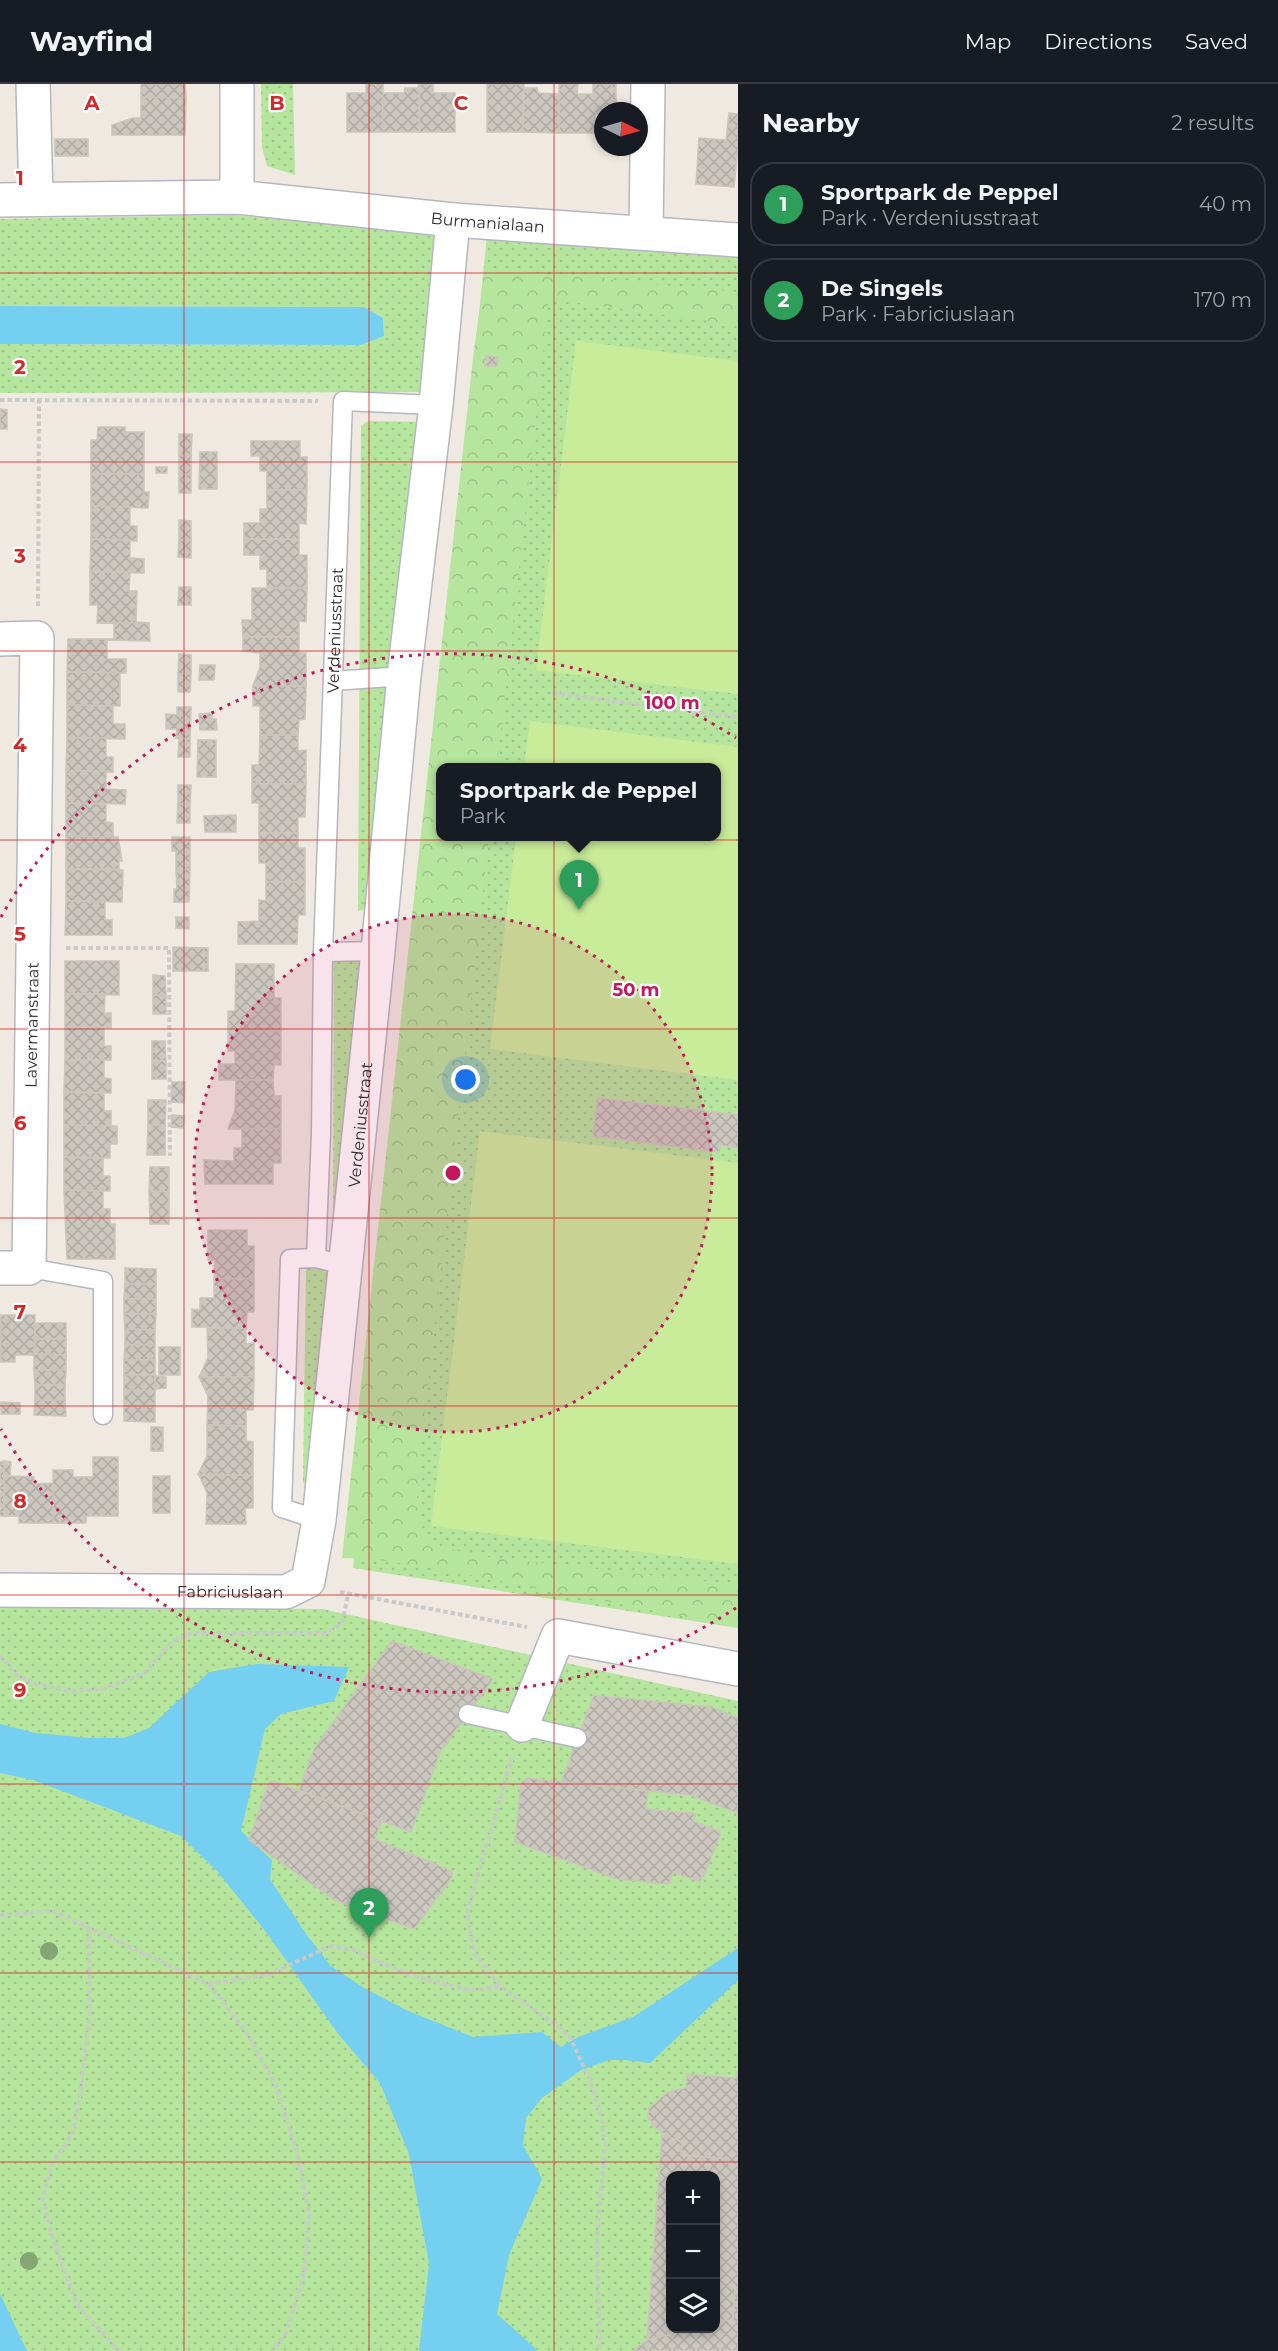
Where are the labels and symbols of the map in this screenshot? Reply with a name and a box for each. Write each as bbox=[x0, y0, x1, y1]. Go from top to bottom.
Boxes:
text: A bbox=[83, 91, 100, 115]
text: B bbox=[269, 91, 285, 115]
text: C bbox=[454, 91, 469, 115]
north arrow bbox=[594, 102, 648, 156]
text: 1 bbox=[16, 166, 24, 190]
street label: Burmanialaan bbox=[430, 208, 545, 236]
text: 2 bbox=[14, 355, 26, 379]
text: 3 bbox=[13, 544, 26, 568]
street label: Verdeniusstraat bbox=[323, 567, 346, 694]
text: 100 m bbox=[644, 692, 700, 714]
text: 4 bbox=[13, 733, 27, 757]
pin: 1 bbox=[560, 860, 598, 910]
text: 5 bbox=[14, 922, 26, 946]
street label: Lavermanstraat bbox=[21, 961, 43, 1088]
text: 50 m bbox=[613, 979, 659, 1001]
street label: Verdeniusstraat bbox=[344, 1061, 376, 1188]
your location bbox=[451, 1065, 480, 1094]
text: 6 bbox=[14, 1111, 27, 1135]
centre of rings bbox=[443, 1163, 463, 1183]
text: 7 bbox=[14, 1300, 26, 1324]
text: 8 bbox=[13, 1489, 27, 1513]
street label: Fabriciuslaan bbox=[177, 1582, 283, 1601]
text: 9 bbox=[14, 1678, 26, 1702]
pin: 2 bbox=[350, 1888, 388, 1938]

